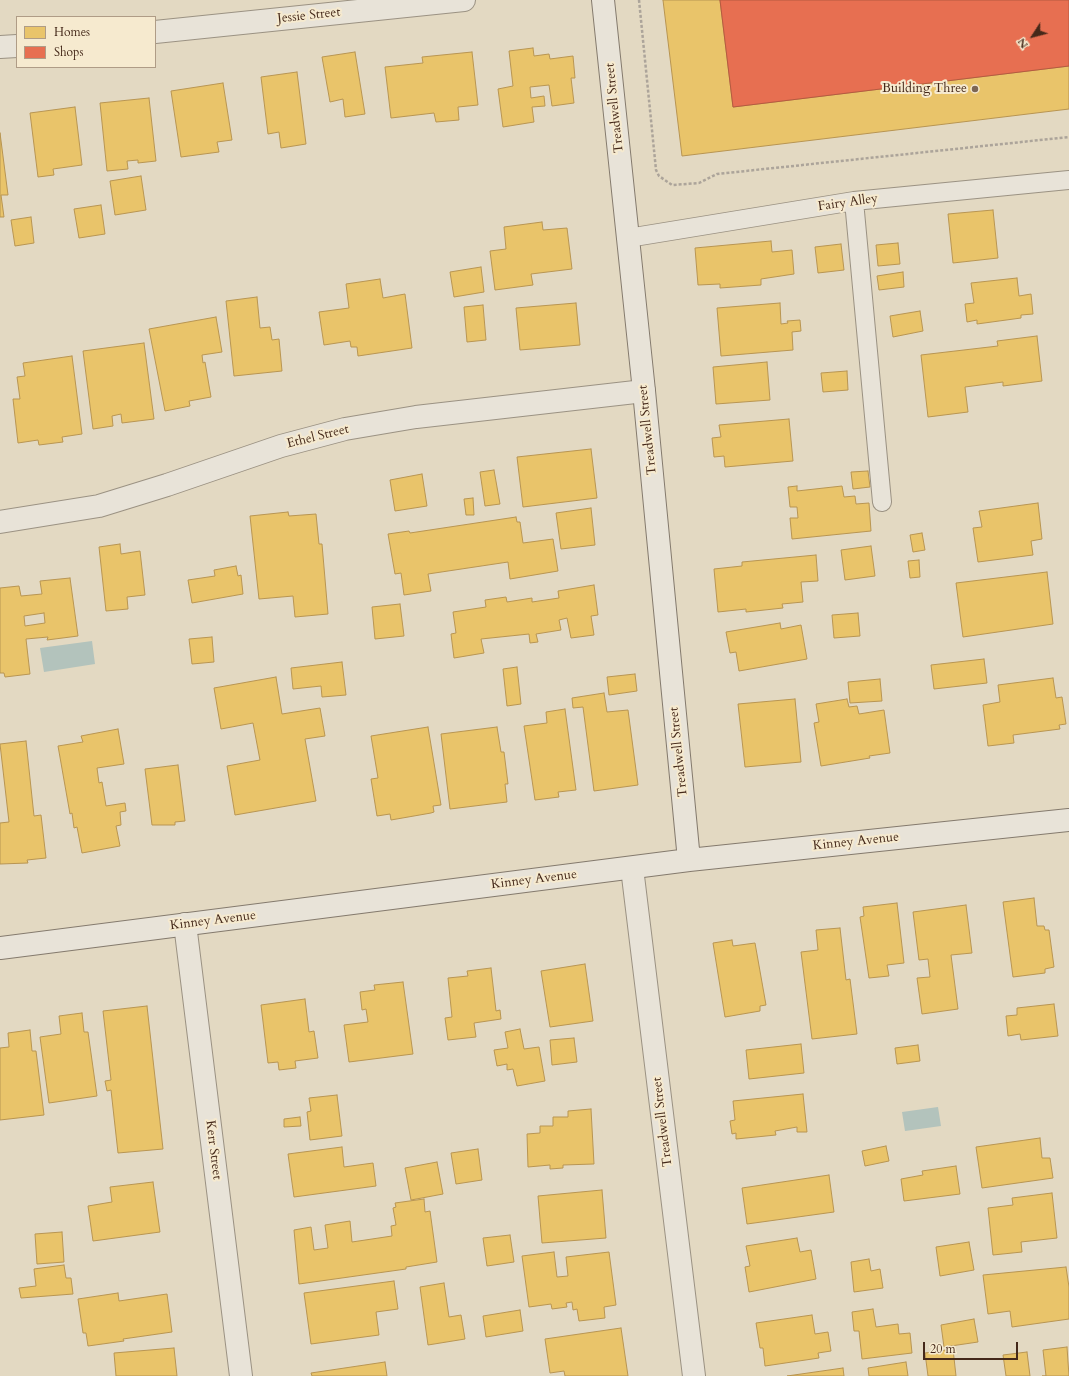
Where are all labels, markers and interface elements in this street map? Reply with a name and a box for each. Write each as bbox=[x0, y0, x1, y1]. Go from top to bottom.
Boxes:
street label: Jessie Street bbox=[277, 5, 341, 27]
legend bbox=[16, 16, 156, 68]
north arrow bbox=[1013, 16, 1053, 56]
text: Homes bbox=[54, 24, 90, 40]
text: N bbox=[1014, 35, 1032, 52]
text: Shops bbox=[54, 44, 83, 60]
street label: Treadwell Street bbox=[603, 62, 627, 154]
place label: Building Three bbox=[882, 81, 967, 97]
marker: Building Three bbox=[970, 84, 980, 94]
street label: Fairy Alley bbox=[817, 191, 879, 215]
street label: Treadwell Street bbox=[636, 384, 660, 476]
street label: Ethel Street bbox=[285, 422, 351, 452]
street label: Treadwell Street bbox=[667, 706, 691, 798]
street label: Kinney Avenue bbox=[812, 830, 900, 854]
street label: Kinney Avenue bbox=[490, 867, 578, 893]
street label: Kinney Avenue bbox=[169, 908, 257, 934]
street label: Treadwell Street bbox=[650, 1076, 676, 1168]
street label: Kerr Street bbox=[202, 1119, 224, 1181]
scale bar bbox=[925, 1334, 1020, 1360]
text: 20 m bbox=[930, 1341, 956, 1357]

